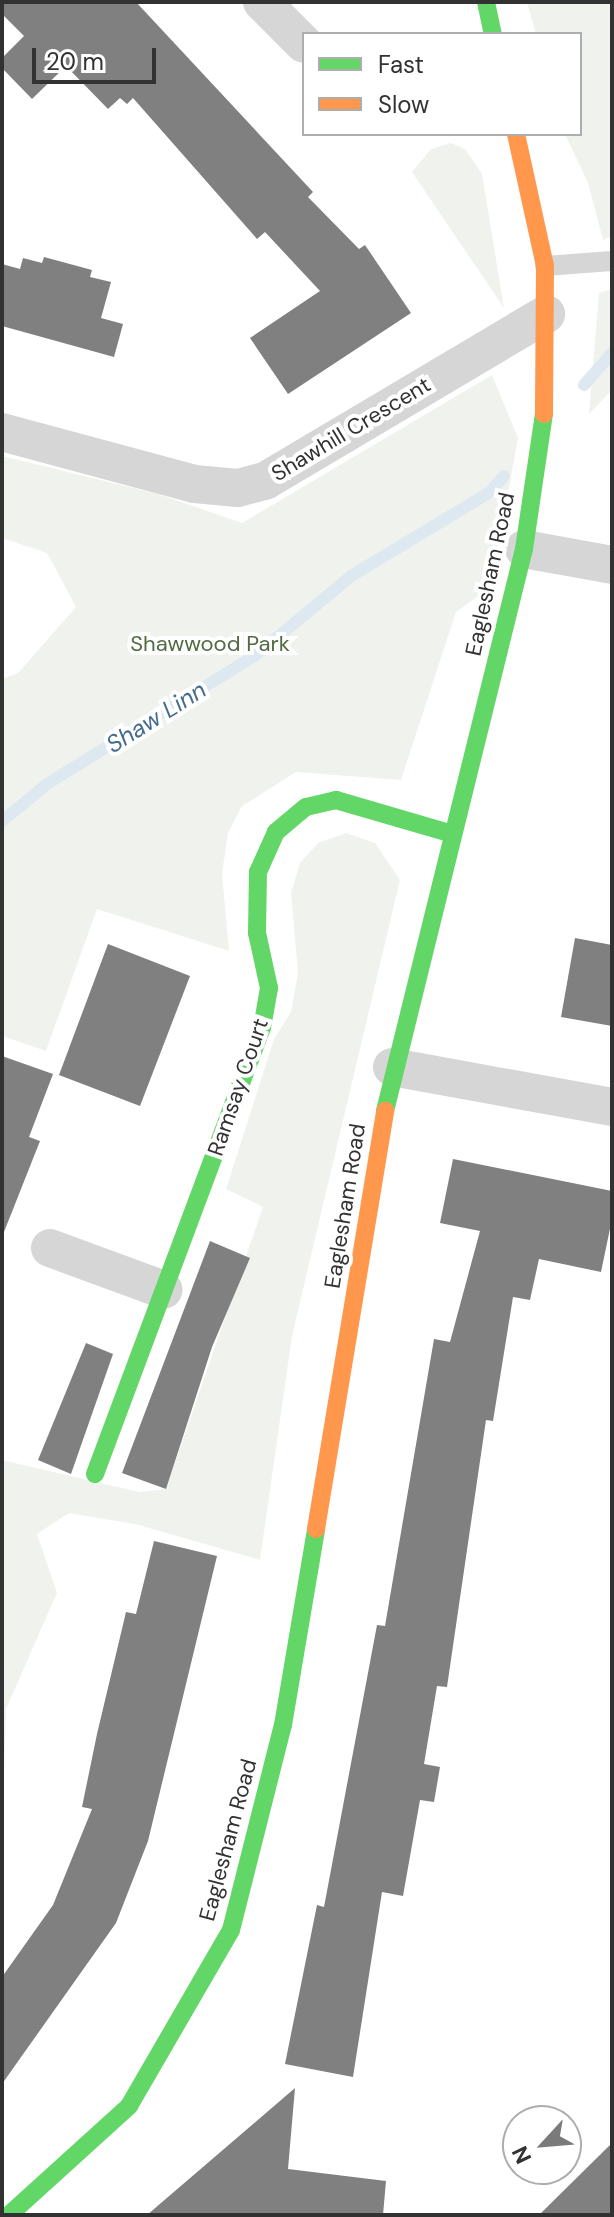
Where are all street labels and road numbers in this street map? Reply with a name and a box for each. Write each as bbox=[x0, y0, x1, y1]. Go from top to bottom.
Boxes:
street label: Shawhill Crescent bbox=[267, 371, 435, 487]
street label: Eaglesham Road bbox=[460, 490, 520, 658]
street label: Ramsay Court bbox=[202, 1015, 274, 1159]
street label: Eaglesham Road bbox=[319, 1122, 371, 1290]
street label: Eaglesham Road bbox=[194, 1756, 262, 1924]

